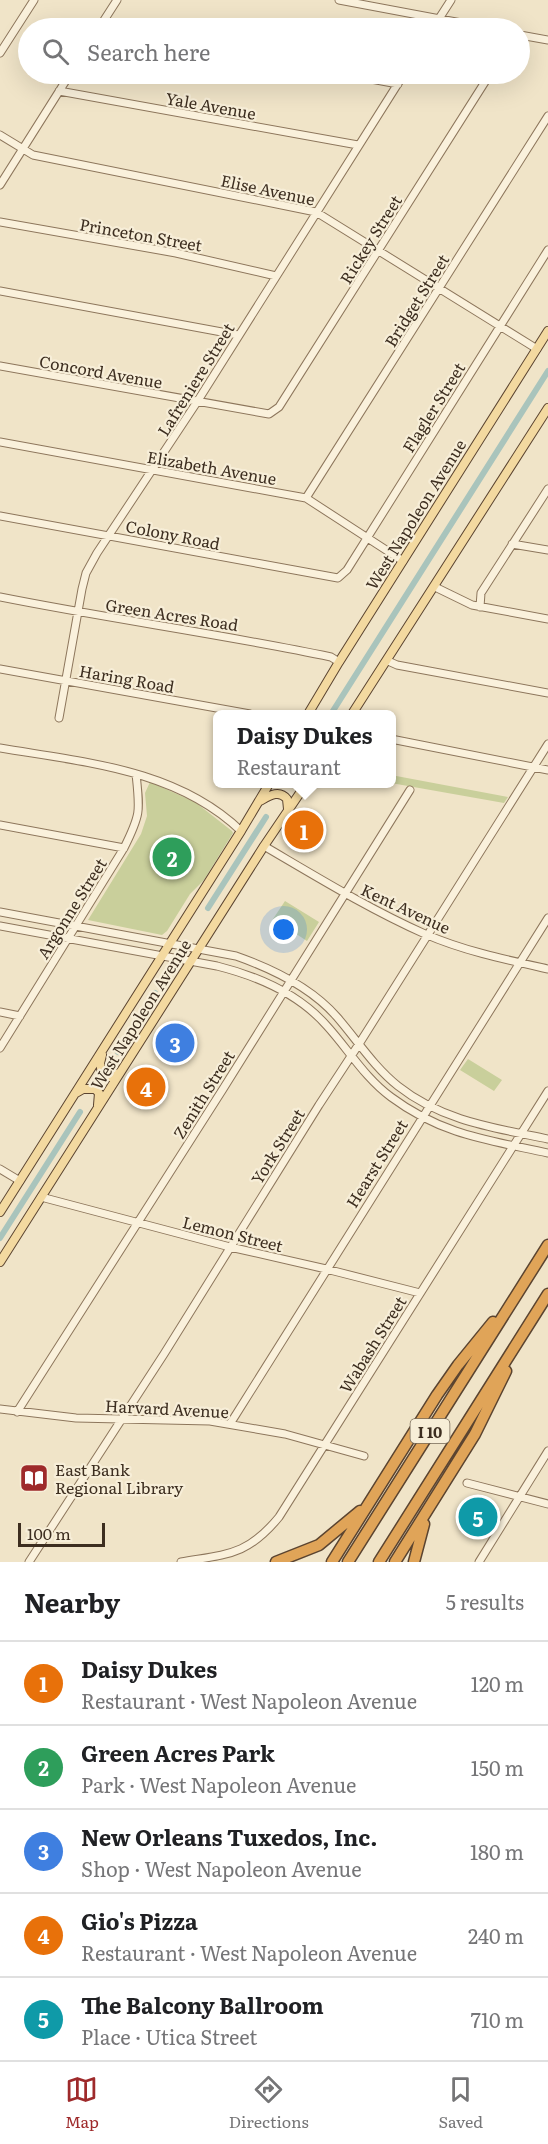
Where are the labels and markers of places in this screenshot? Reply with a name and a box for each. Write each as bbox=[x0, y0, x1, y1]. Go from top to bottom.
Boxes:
pin: 1 bbox=[284, 808, 324, 852]
pin: 2 bbox=[152, 834, 192, 880]
pin: 3 bbox=[156, 1020, 195, 1066]
pin: 4 bbox=[126, 1064, 166, 1110]
place label: East Bank Regional Library bbox=[55, 1457, 184, 1499]
library icon: East Bank Regional Library bbox=[18, 1462, 50, 1494]
pin: 5 bbox=[458, 1494, 498, 1540]

